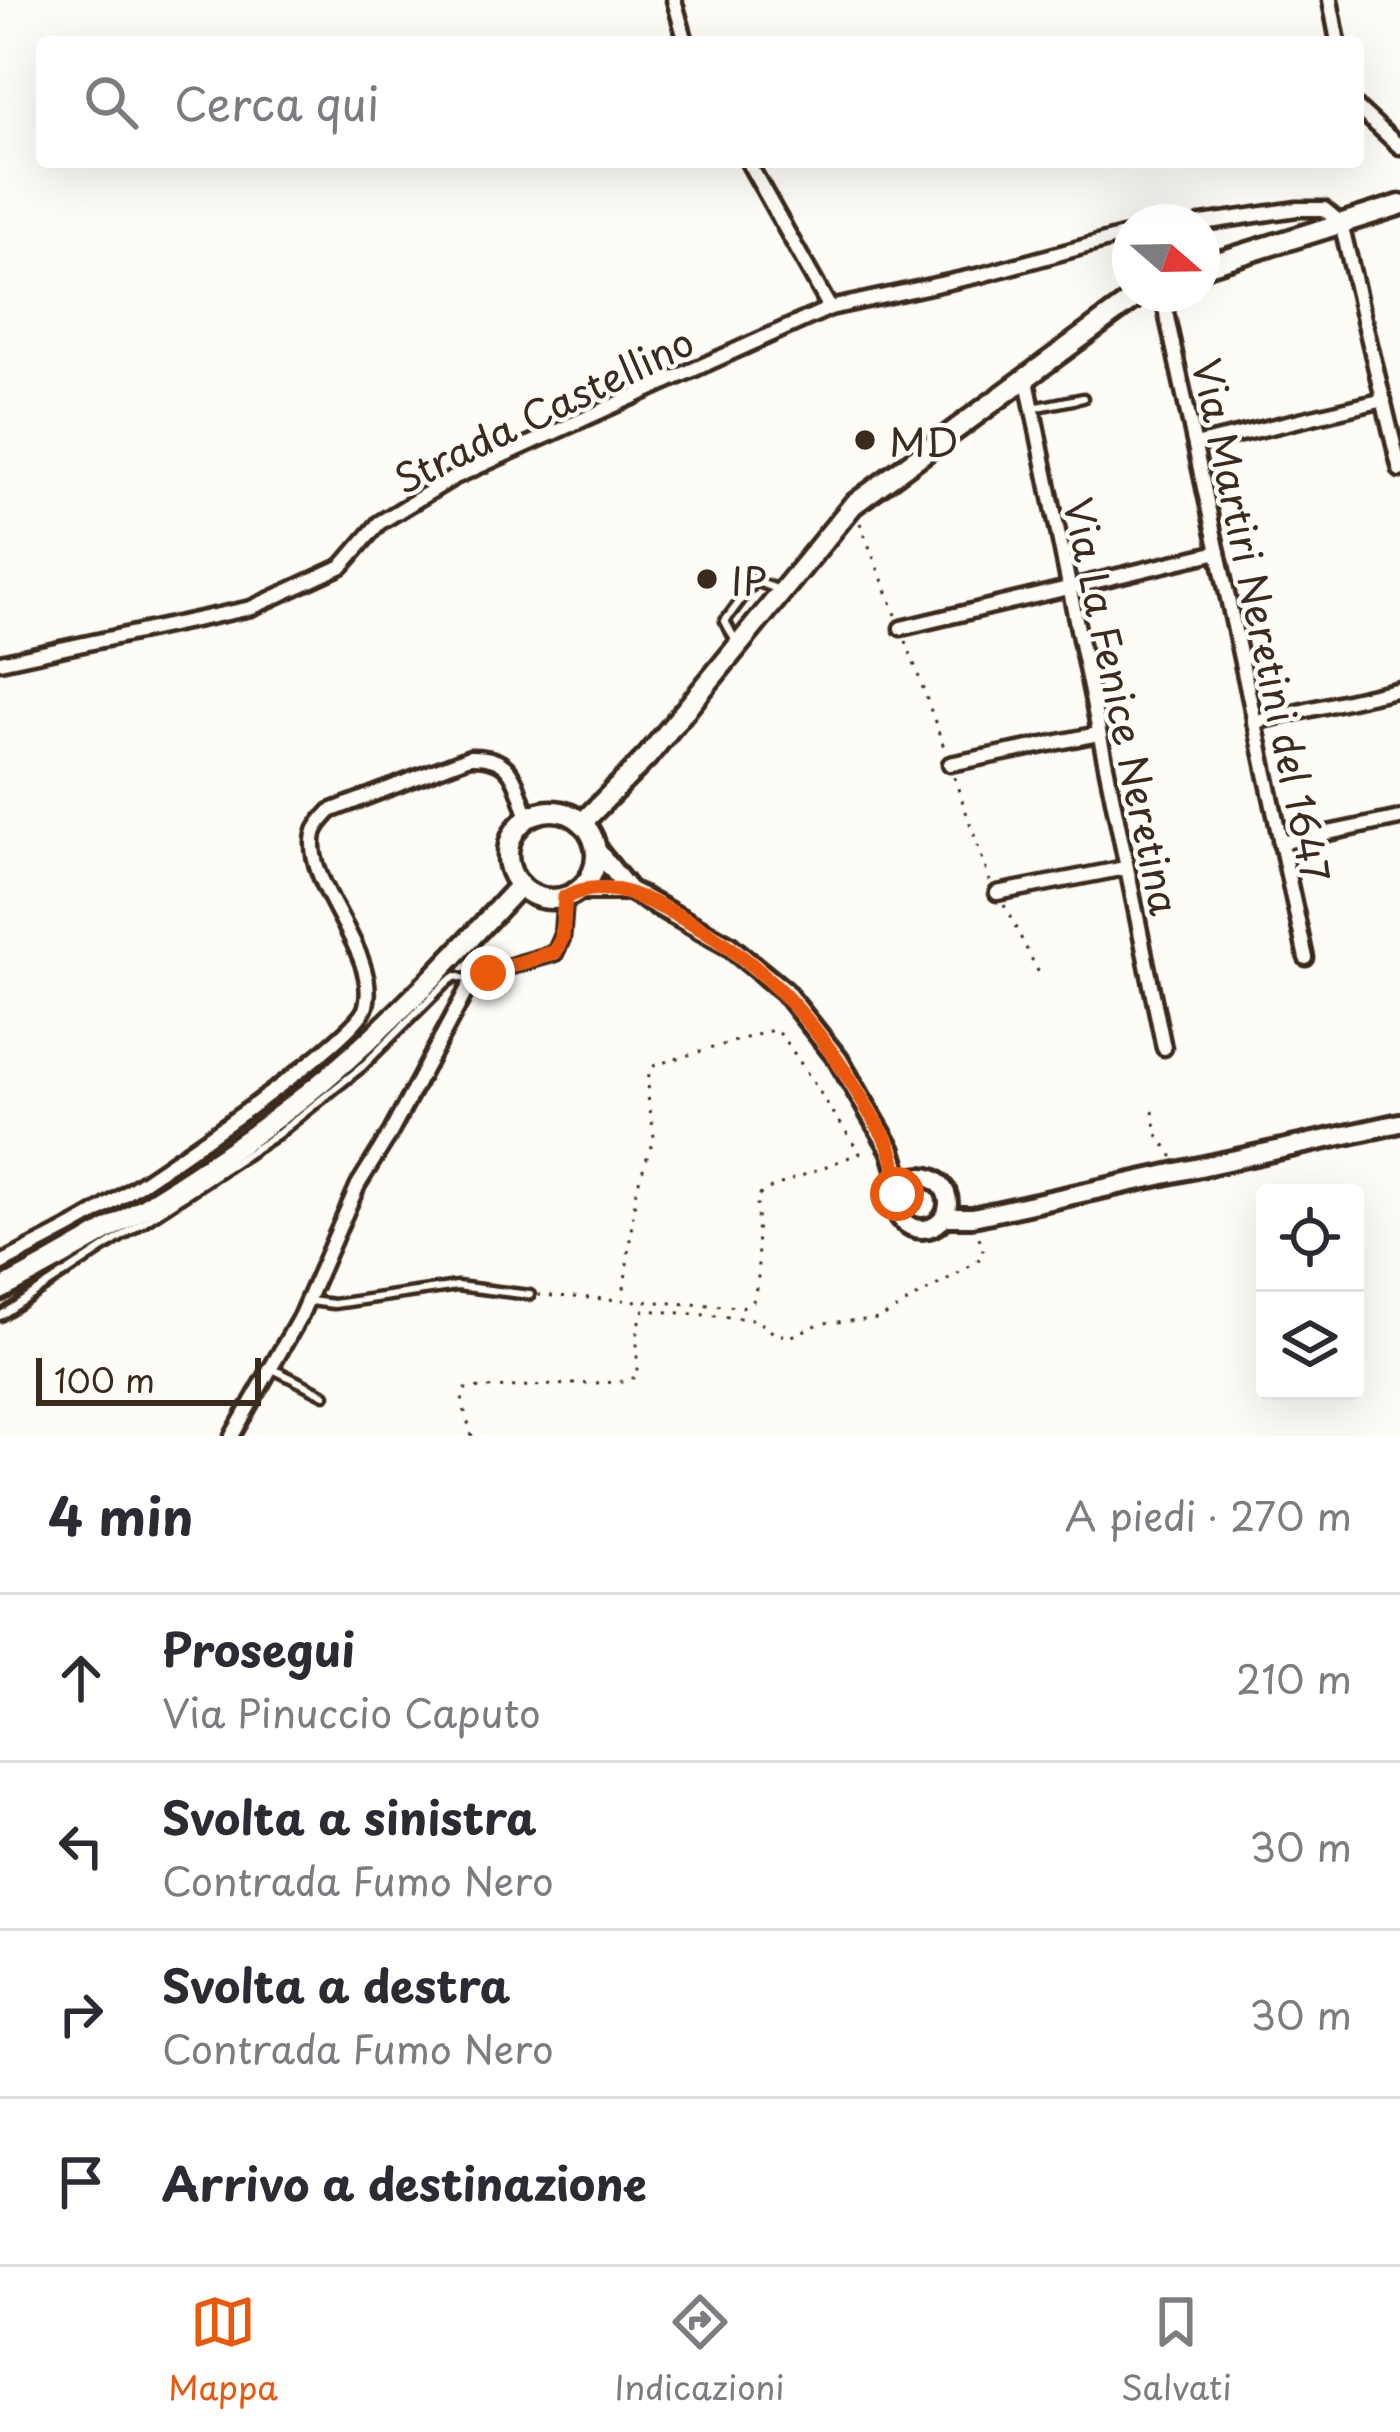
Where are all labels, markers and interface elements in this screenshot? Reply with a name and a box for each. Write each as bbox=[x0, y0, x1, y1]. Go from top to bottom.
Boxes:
search box bbox=[36, 36, 1364, 168]
text: Cerca qui bbox=[174, 68, 379, 136]
icon: search bbox=[78, 69, 144, 135]
north arrow bbox=[1112, 204, 1220, 312]
street label: Strada Castellino bbox=[383, 311, 703, 507]
street label: Via Martiri Neretini del 1647 bbox=[1179, 353, 1347, 887]
place label: MD bbox=[889, 411, 958, 470]
marker: MD bbox=[852, 427, 878, 453]
street label: Via La Fenice Neretina bbox=[1050, 492, 1196, 921]
place label: IP bbox=[731, 550, 767, 609]
marker: IP bbox=[694, 566, 720, 592]
route end bbox=[461, 946, 515, 1000]
route start bbox=[870, 1167, 924, 1221]
map controls bbox=[1256, 1184, 1364, 1400]
button: locate bbox=[1256, 1184, 1364, 1292]
button: layers bbox=[1256, 1292, 1364, 1400]
scale bar bbox=[36, 1352, 261, 1405]
text: 100 m bbox=[54, 1354, 155, 1404]
text: 4 min bbox=[48, 1476, 193, 1553]
text: A piedi · 270 m bbox=[1065, 1485, 1352, 1544]
text: Prosegui bbox=[162, 1614, 355, 1682]
icon: ahead bbox=[48, 1645, 114, 1711]
text: 210 m bbox=[1236, 1648, 1352, 1707]
text: Via Pinuccio Caputo bbox=[162, 1682, 541, 1741]
text: Svolta a sinistra bbox=[162, 1782, 537, 1850]
icon: left bbox=[48, 1813, 114, 1879]
text: 30 m bbox=[1249, 1816, 1352, 1875]
text: Contrada Fumo Nero bbox=[162, 1850, 554, 1909]
text: Svolta a destra bbox=[162, 1950, 510, 2018]
icon: right bbox=[48, 1981, 114, 2047]
text: 30 m bbox=[1249, 1984, 1352, 2043]
text: Contrada Fumo Nero bbox=[162, 2018, 554, 2077]
text: Arrivo a destinazione bbox=[162, 2148, 647, 2216]
icon: arrive bbox=[48, 2149, 114, 2215]
tab: Mappa bbox=[168, 2289, 278, 2411]
tab: Indicazioni bbox=[614, 2289, 785, 2411]
tab: Salvati bbox=[1121, 2289, 1232, 2411]

